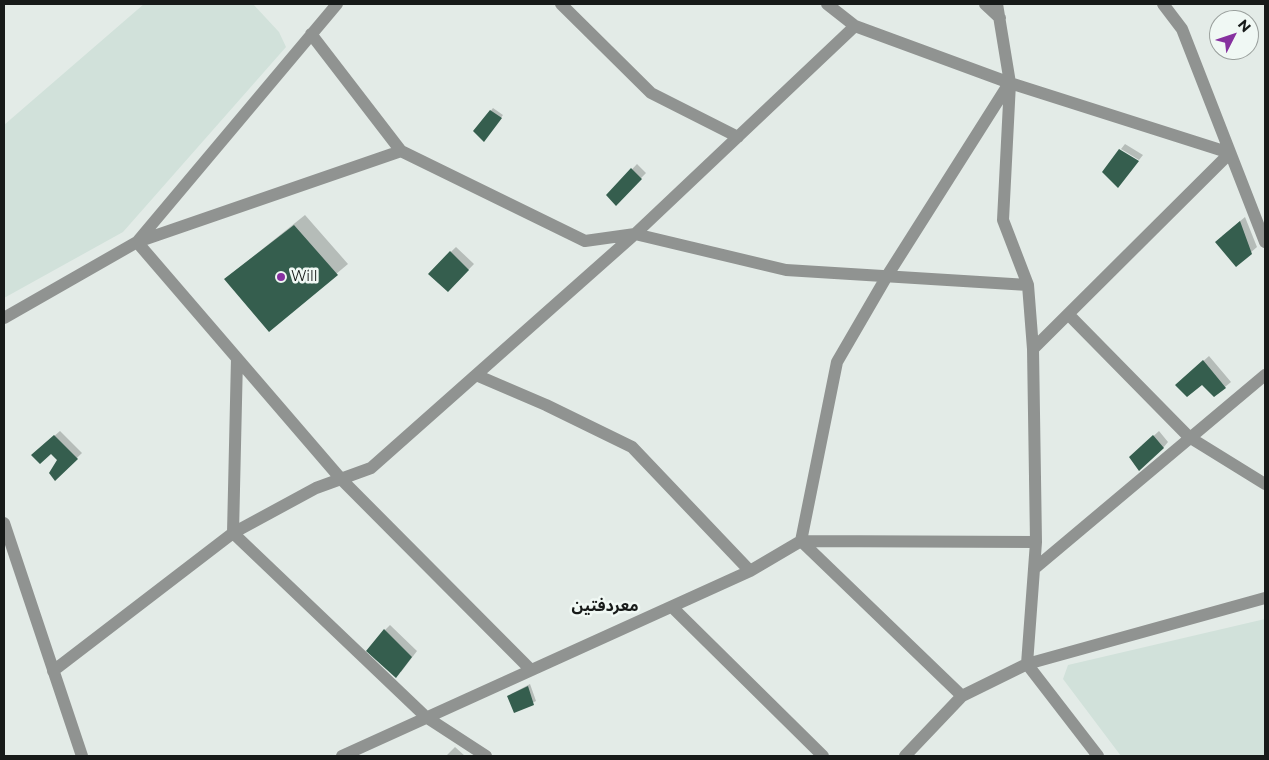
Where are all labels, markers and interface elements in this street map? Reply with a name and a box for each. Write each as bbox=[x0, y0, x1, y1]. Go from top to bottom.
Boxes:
north arrow bbox=[1209, 10, 1259, 60]
text: N bbox=[1234, 16, 1255, 36]
place label: Will bbox=[291, 269, 318, 285]
marker: Will bbox=[275, 271, 287, 283]
district label: معردفتين bbox=[571, 596, 639, 616]

